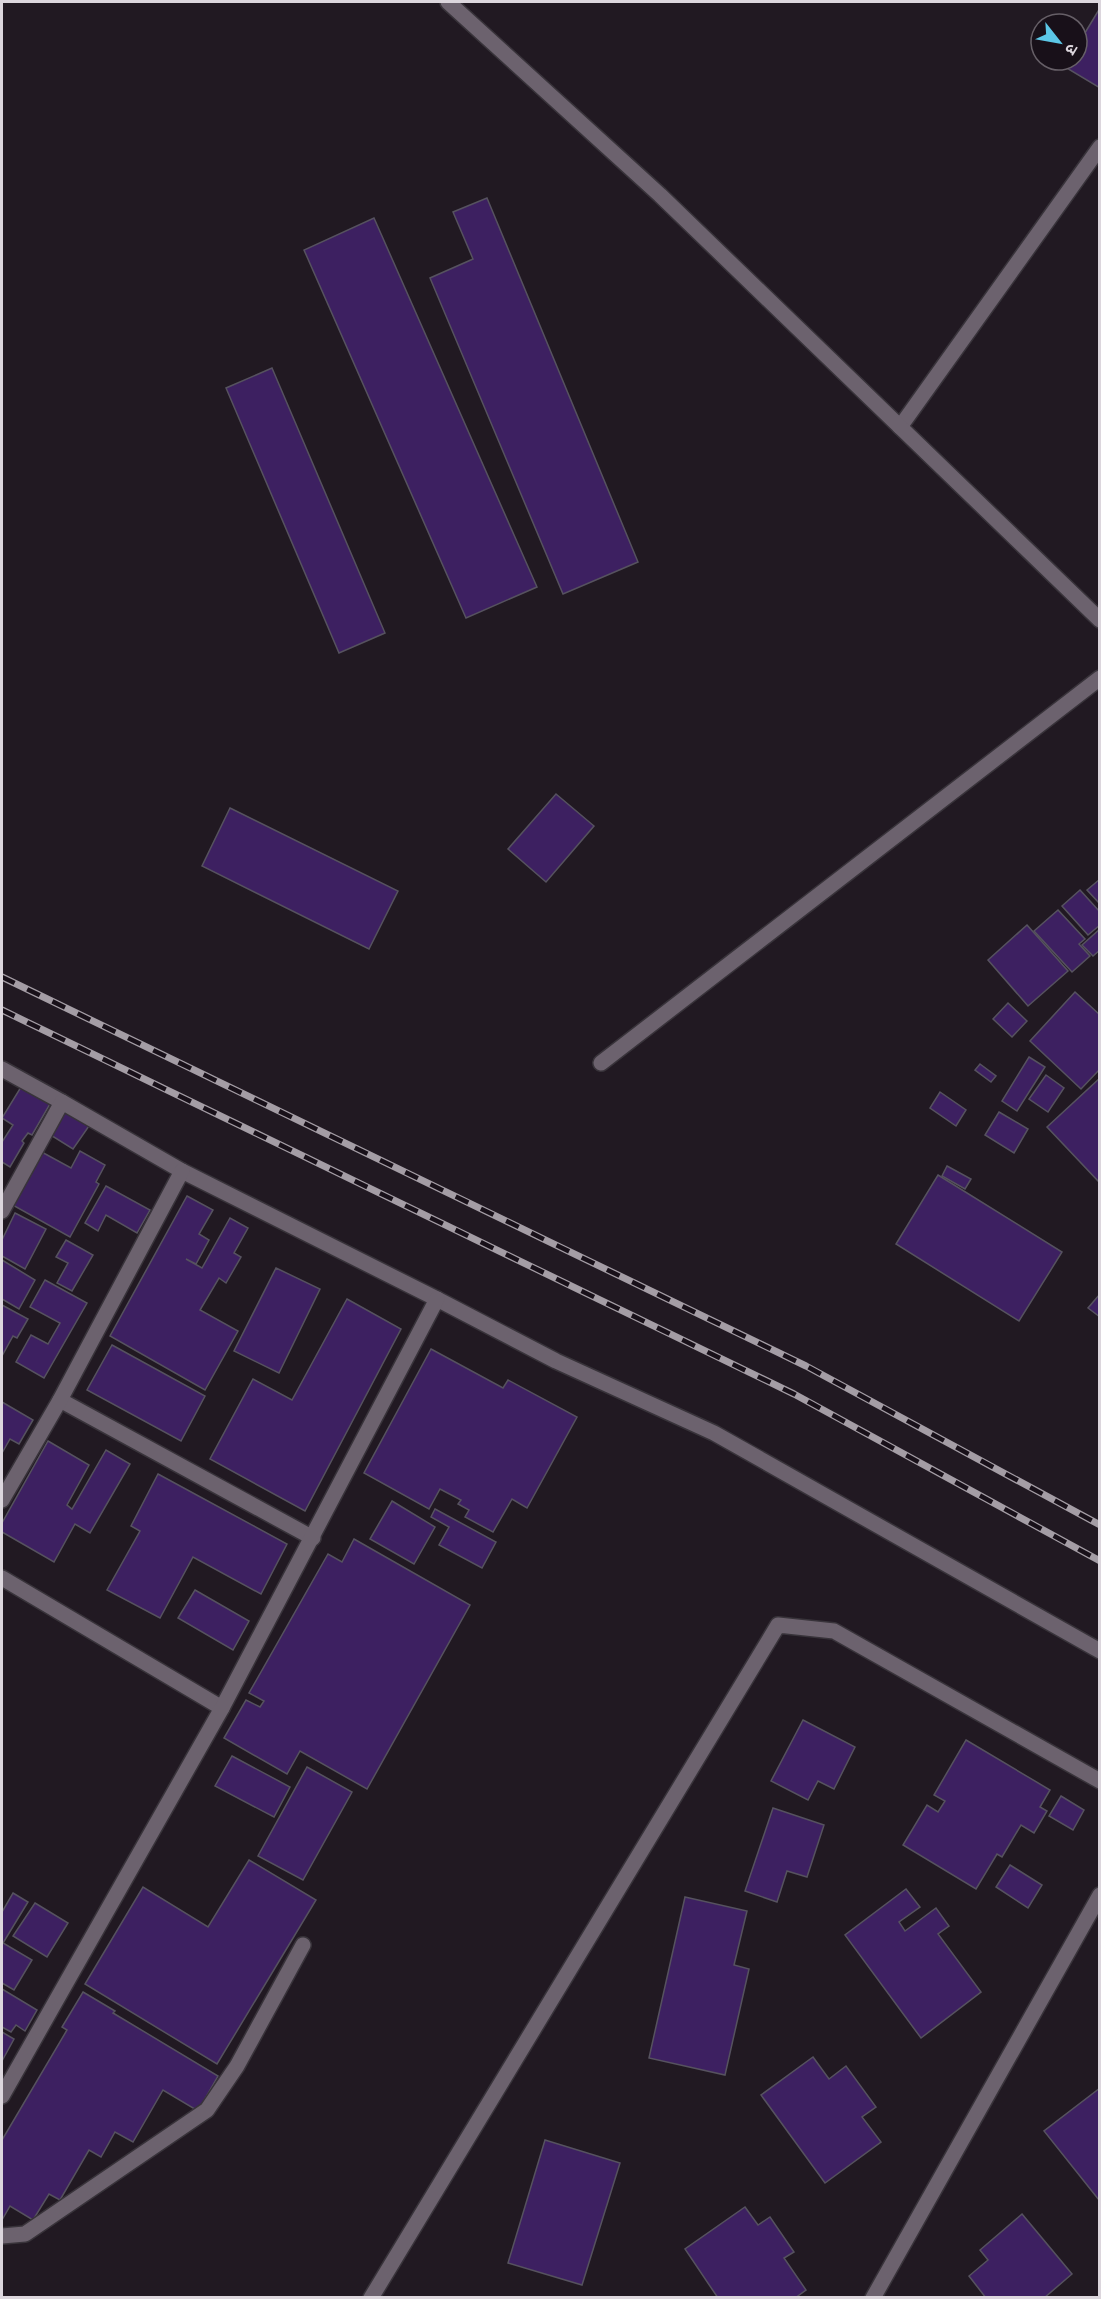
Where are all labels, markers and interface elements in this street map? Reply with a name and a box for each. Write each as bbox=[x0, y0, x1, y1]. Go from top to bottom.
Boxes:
north arrow bbox=[1029, 12, 1089, 72]
text: उ bbox=[1060, 40, 1081, 58]

